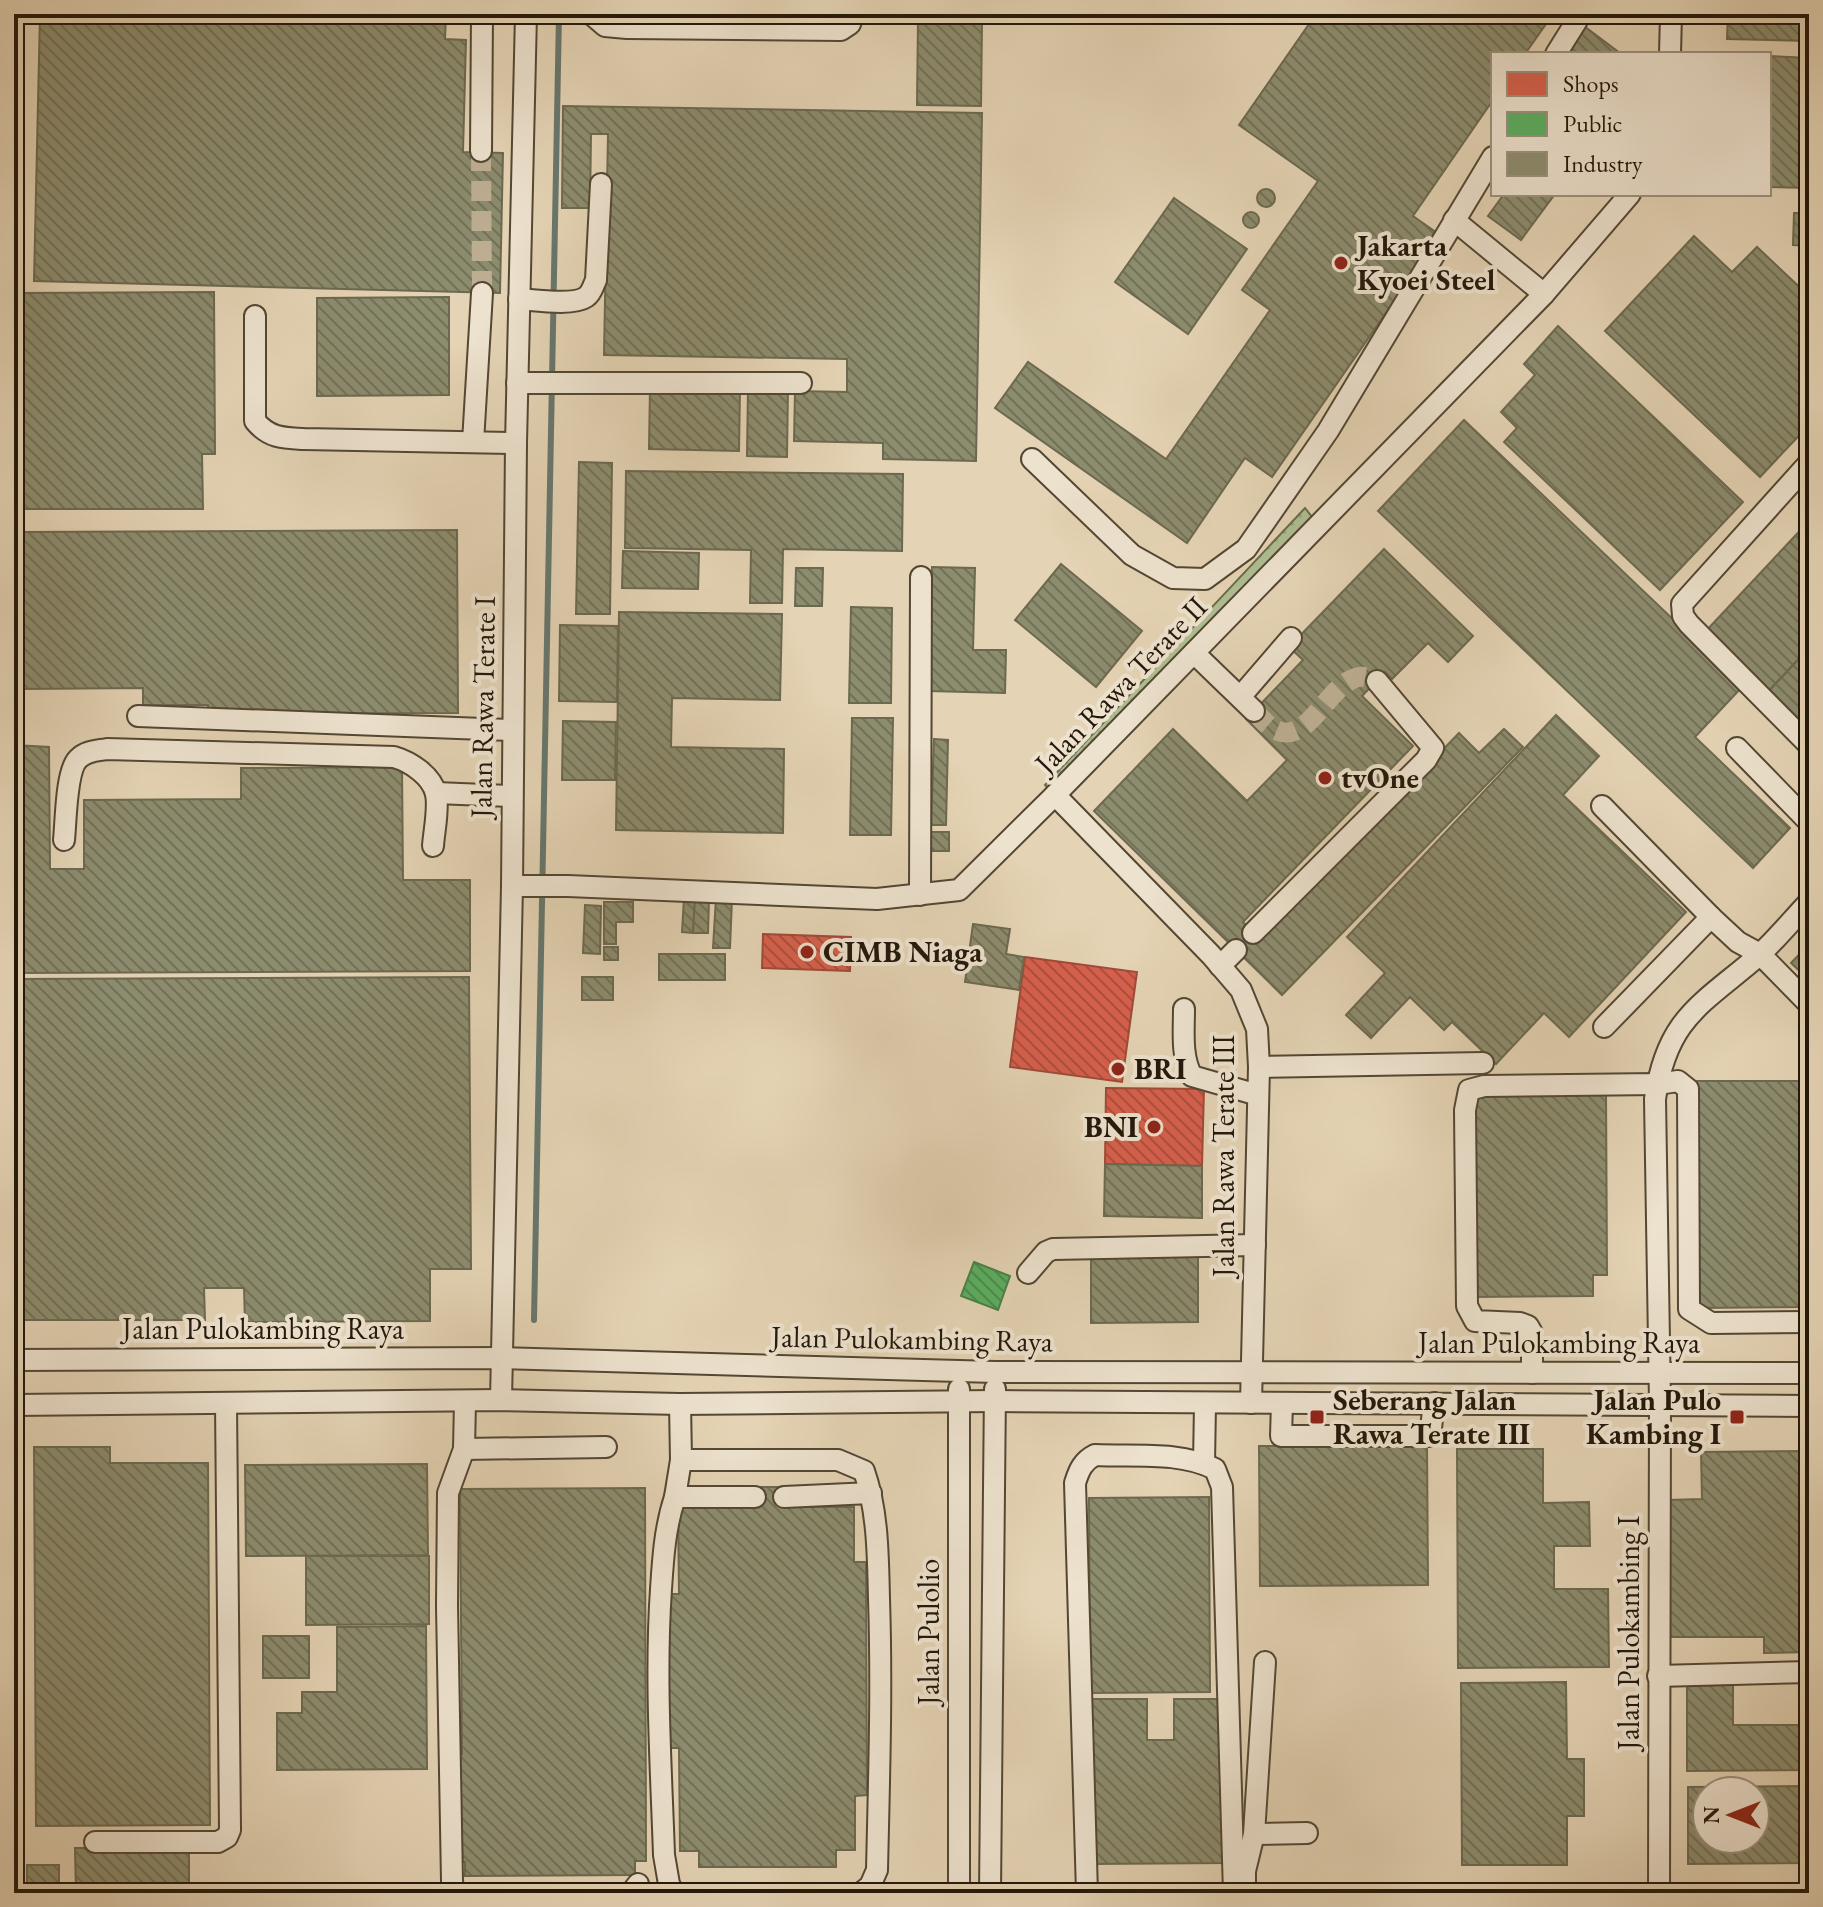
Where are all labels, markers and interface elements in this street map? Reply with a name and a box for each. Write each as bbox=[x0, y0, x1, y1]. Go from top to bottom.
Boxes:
legend bbox=[1491, 52, 1771, 196]
text: Shops bbox=[1563, 68, 1619, 99]
text: Public bbox=[1563, 108, 1622, 139]
text: Industry bbox=[1563, 148, 1643, 179]
place label: Jakarta Kyoei Steel bbox=[1354, 226, 1496, 299]
marker: Jakarta Kyoei Steel bbox=[1332, 254, 1350, 272]
street label: Jalan Rawa Terate II bbox=[1024, 588, 1215, 784]
street label: Jalan Rawa Terate I bbox=[461, 596, 504, 821]
place label: tvOne bbox=[1341, 758, 1419, 797]
marker: tvOne bbox=[1316, 769, 1334, 787]
place label: CIMB Niaga bbox=[823, 932, 983, 971]
marker: CIMB Niaga bbox=[798, 943, 816, 961]
street label: Jalan Rawa Terate III bbox=[1204, 1035, 1243, 1280]
place label: BRI bbox=[1134, 1049, 1187, 1088]
marker: BRI bbox=[1109, 1060, 1127, 1078]
place label: BNI bbox=[1084, 1107, 1138, 1146]
marker: BNI bbox=[1145, 1118, 1163, 1136]
street label: Jalan Pulokambing Raya bbox=[119, 1309, 404, 1348]
street label: Jalan Pulokambing Raya bbox=[768, 1316, 1053, 1360]
street label: Jalan Pulokambing Raya bbox=[1415, 1323, 1700, 1362]
place label: Seberang Jalan Rawa Terate III bbox=[1333, 1380, 1530, 1453]
place label: Jalan Pulo Kambing I bbox=[1586, 1380, 1721, 1453]
marker: Seberang Jalan Rawa Terate III bbox=[1308, 1408, 1326, 1426]
marker: Jalan Pulo Kambing I bbox=[1728, 1408, 1746, 1426]
street label: Jalan Pulokambing I bbox=[1609, 1516, 1648, 1753]
street label: Jalan Pulolio bbox=[909, 1559, 948, 1708]
north arrow bbox=[1691, 1775, 1771, 1855]
text: N bbox=[1697, 1806, 1726, 1824]

